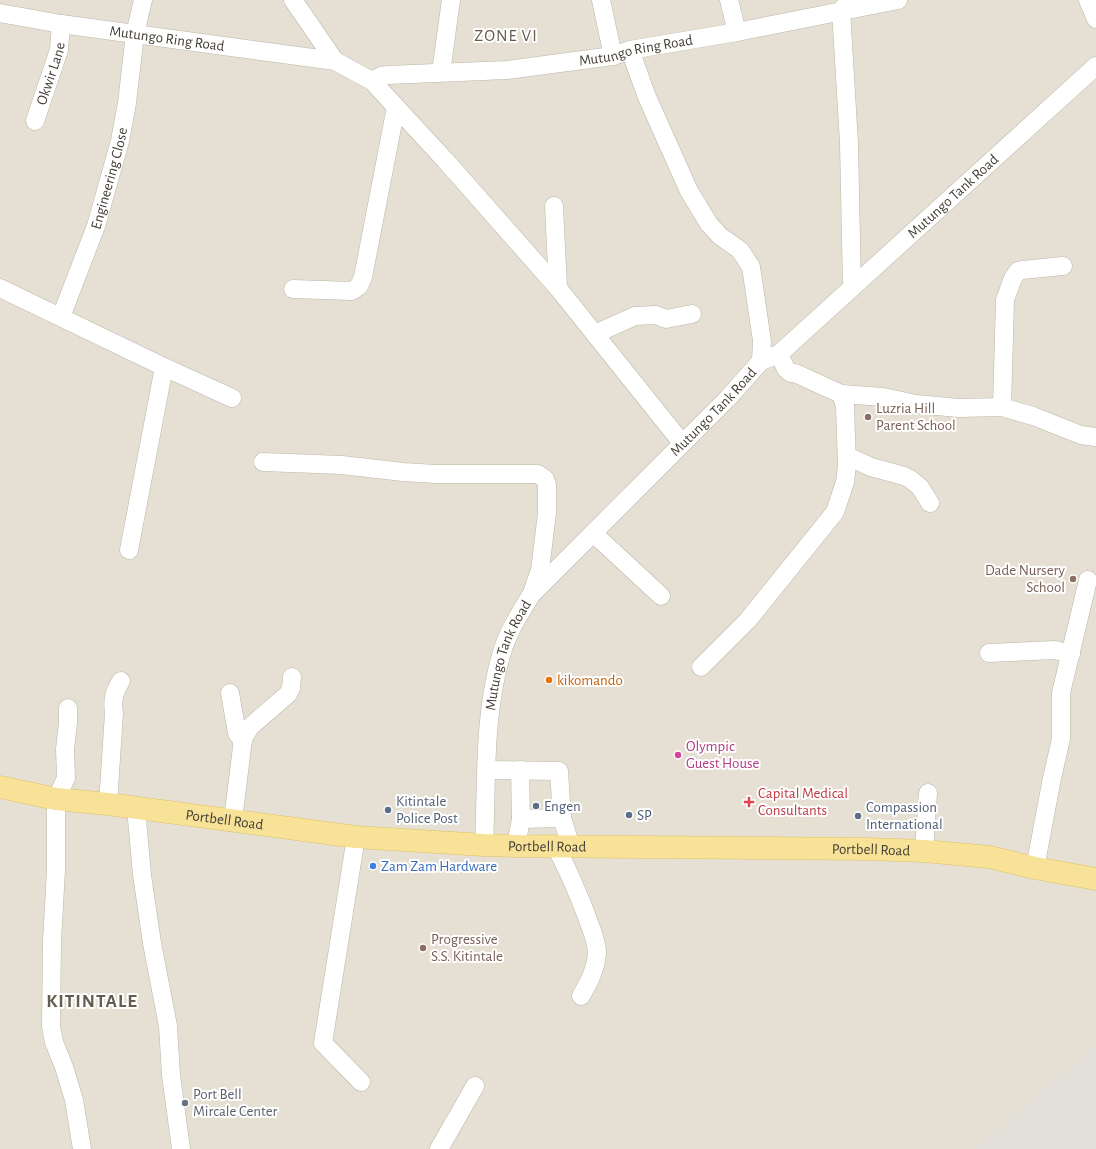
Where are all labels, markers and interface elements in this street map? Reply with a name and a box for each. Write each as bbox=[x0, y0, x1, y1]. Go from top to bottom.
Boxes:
street label: Mutungo Ring Road bbox=[109, 24, 226, 54]
district label: ZONE VI bbox=[474, 27, 538, 44]
street label: Mutungo Ring Road bbox=[578, 33, 694, 68]
street label: Okwir Lane bbox=[34, 42, 68, 107]
street label: Engineering Close bbox=[88, 126, 130, 231]
street label: Mutungo Tank Road bbox=[905, 151, 1002, 241]
street label: Mutungo Tank Road bbox=[668, 365, 759, 459]
place label: Luzria Hill Parent School bbox=[876, 401, 956, 433]
marker: Luzria Hill Parent School bbox=[863, 412, 873, 422]
place label: Dade Nursery School bbox=[985, 563, 1066, 595]
marker: Dade Nursery School bbox=[1068, 574, 1078, 584]
street label: Mutungo Tank Road bbox=[483, 597, 534, 711]
place label: kikomando bbox=[557, 673, 623, 688]
marker: kikomando bbox=[544, 675, 554, 685]
place label: Olympic Guest House bbox=[686, 739, 760, 771]
marker: Olympic Guest House bbox=[673, 750, 683, 760]
place label: Capital Medical Consultants bbox=[758, 786, 848, 818]
place label: Kitintale Police Post bbox=[396, 794, 458, 826]
marker: Capital Medical Consultants bbox=[743, 796, 755, 808]
place label: Engen bbox=[544, 799, 581, 814]
place label: Compassion International bbox=[866, 800, 943, 832]
marker: Engen bbox=[531, 801, 541, 811]
marker: Kitintale Police Post bbox=[383, 805, 393, 815]
street label: Portbell Road bbox=[185, 807, 265, 833]
place label: SP bbox=[637, 808, 652, 823]
marker: SP bbox=[624, 810, 634, 820]
marker: Compassion International bbox=[853, 811, 863, 821]
street label: Portbell Road bbox=[508, 839, 587, 855]
street label: Portbell Road bbox=[832, 842, 911, 859]
place label: Zam Zam Hardware bbox=[381, 859, 497, 874]
marker: Zam Zam Hardware bbox=[368, 861, 378, 871]
place label: Progressive S.S. Kitintale bbox=[431, 932, 503, 964]
marker: Progressive S.S. Kitintale bbox=[418, 943, 428, 953]
district label: KITINTALE bbox=[46, 992, 138, 1011]
place label: Port Bell Mircale Center bbox=[193, 1087, 278, 1119]
marker: Port Bell Mircale Center bbox=[180, 1098, 190, 1108]

